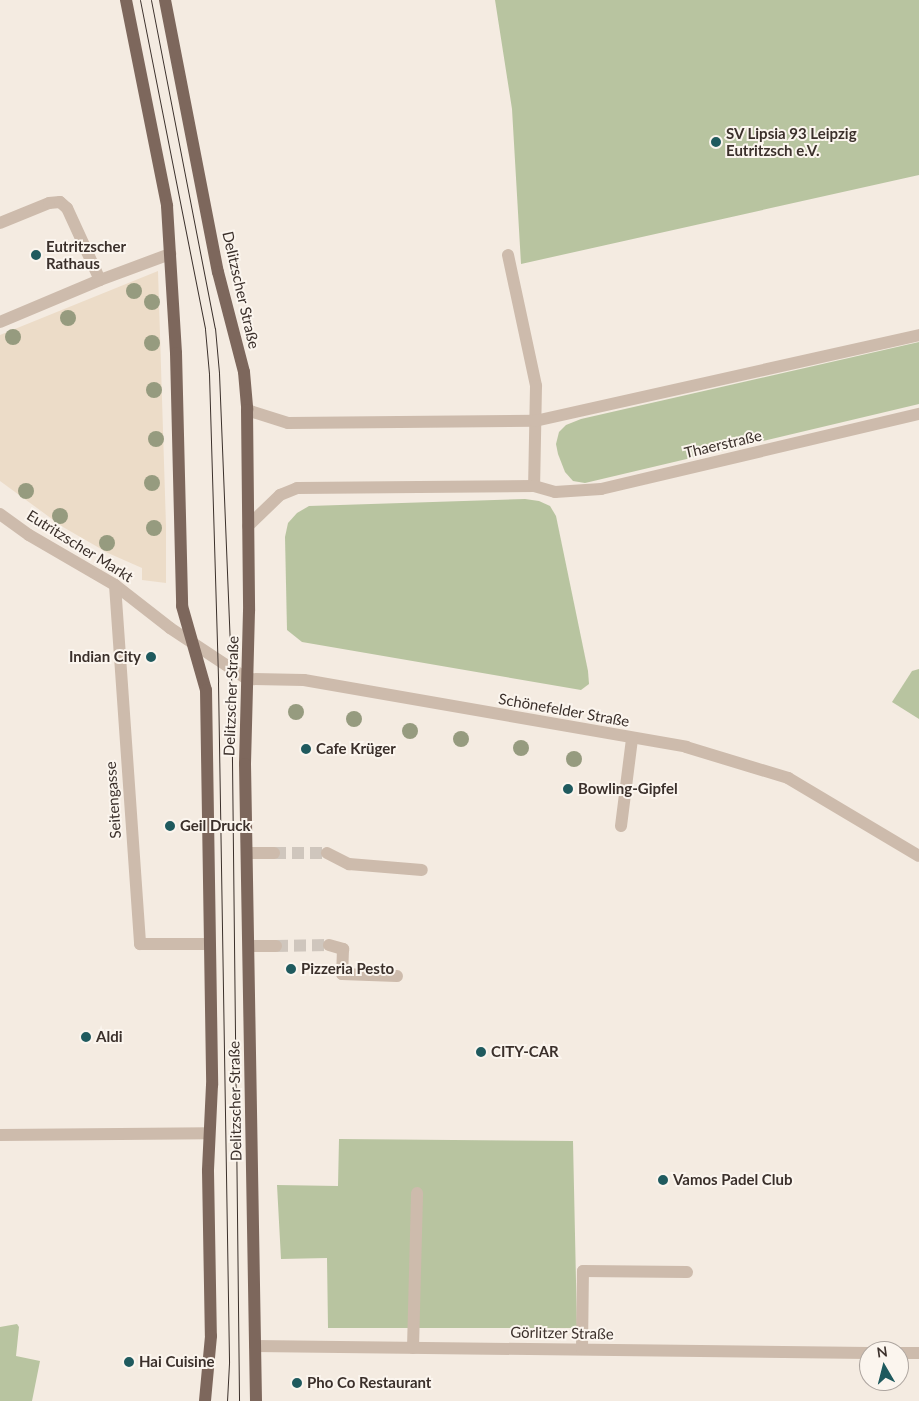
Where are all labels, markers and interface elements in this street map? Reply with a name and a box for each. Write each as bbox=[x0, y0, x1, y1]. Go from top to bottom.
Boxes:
place label: SV Lipsia 93 Leipzig Eutritzsch e.V. bbox=[726, 124, 857, 159]
marker: SV Lipsia 93 Leipzig Eutritzsch e.V. bbox=[710, 136, 722, 148]
street label: Delitzscher Straße bbox=[219, 229, 263, 351]
place label: Eutritzscher Rathaus bbox=[46, 237, 126, 272]
marker: Eutritzscher Rathaus bbox=[30, 249, 42, 261]
street label: Thaerstraße bbox=[682, 426, 764, 462]
street label: Eutritzscher Markt bbox=[23, 506, 137, 586]
street label: Delitzscher Straße bbox=[220, 636, 242, 756]
place label: Indian City bbox=[69, 648, 141, 666]
marker: Indian City bbox=[145, 651, 157, 663]
street label: Schönefelder Straße bbox=[497, 690, 631, 730]
place label: Cafe Krüger bbox=[316, 740, 396, 758]
marker: Cafe Krüger bbox=[300, 743, 312, 755]
street label: Seitengasse bbox=[101, 761, 125, 839]
place label: Bowling-Gipfel bbox=[578, 780, 678, 798]
marker: Bowling-Gipfel bbox=[562, 783, 574, 795]
place label: Geil Druck bbox=[180, 817, 251, 835]
marker: Geil Druck bbox=[164, 820, 176, 832]
place label: Pizzeria Pesto bbox=[301, 960, 394, 978]
marker: Pizzeria Pesto bbox=[285, 963, 297, 975]
place label: Aldi bbox=[96, 1028, 122, 1046]
marker: Aldi bbox=[80, 1031, 92, 1043]
street label: Delitzscher Straße bbox=[225, 1041, 245, 1161]
place label: CITY-CAR bbox=[491, 1043, 559, 1061]
marker: CITY-CAR bbox=[475, 1046, 487, 1058]
place label: Vamos Padel Club bbox=[673, 1171, 792, 1189]
marker: Vamos Padel Club bbox=[657, 1174, 669, 1186]
street label: Görlitzer Straße bbox=[510, 1323, 614, 1343]
north arrow bbox=[859, 1341, 909, 1391]
text: N bbox=[875, 1342, 889, 1361]
place label: Hai Cuisine bbox=[139, 1353, 214, 1371]
marker: Hai Cuisine bbox=[123, 1356, 135, 1368]
place label: Pho Co Restaurant bbox=[307, 1374, 431, 1392]
marker: Pho Co Restaurant bbox=[291, 1377, 303, 1389]

